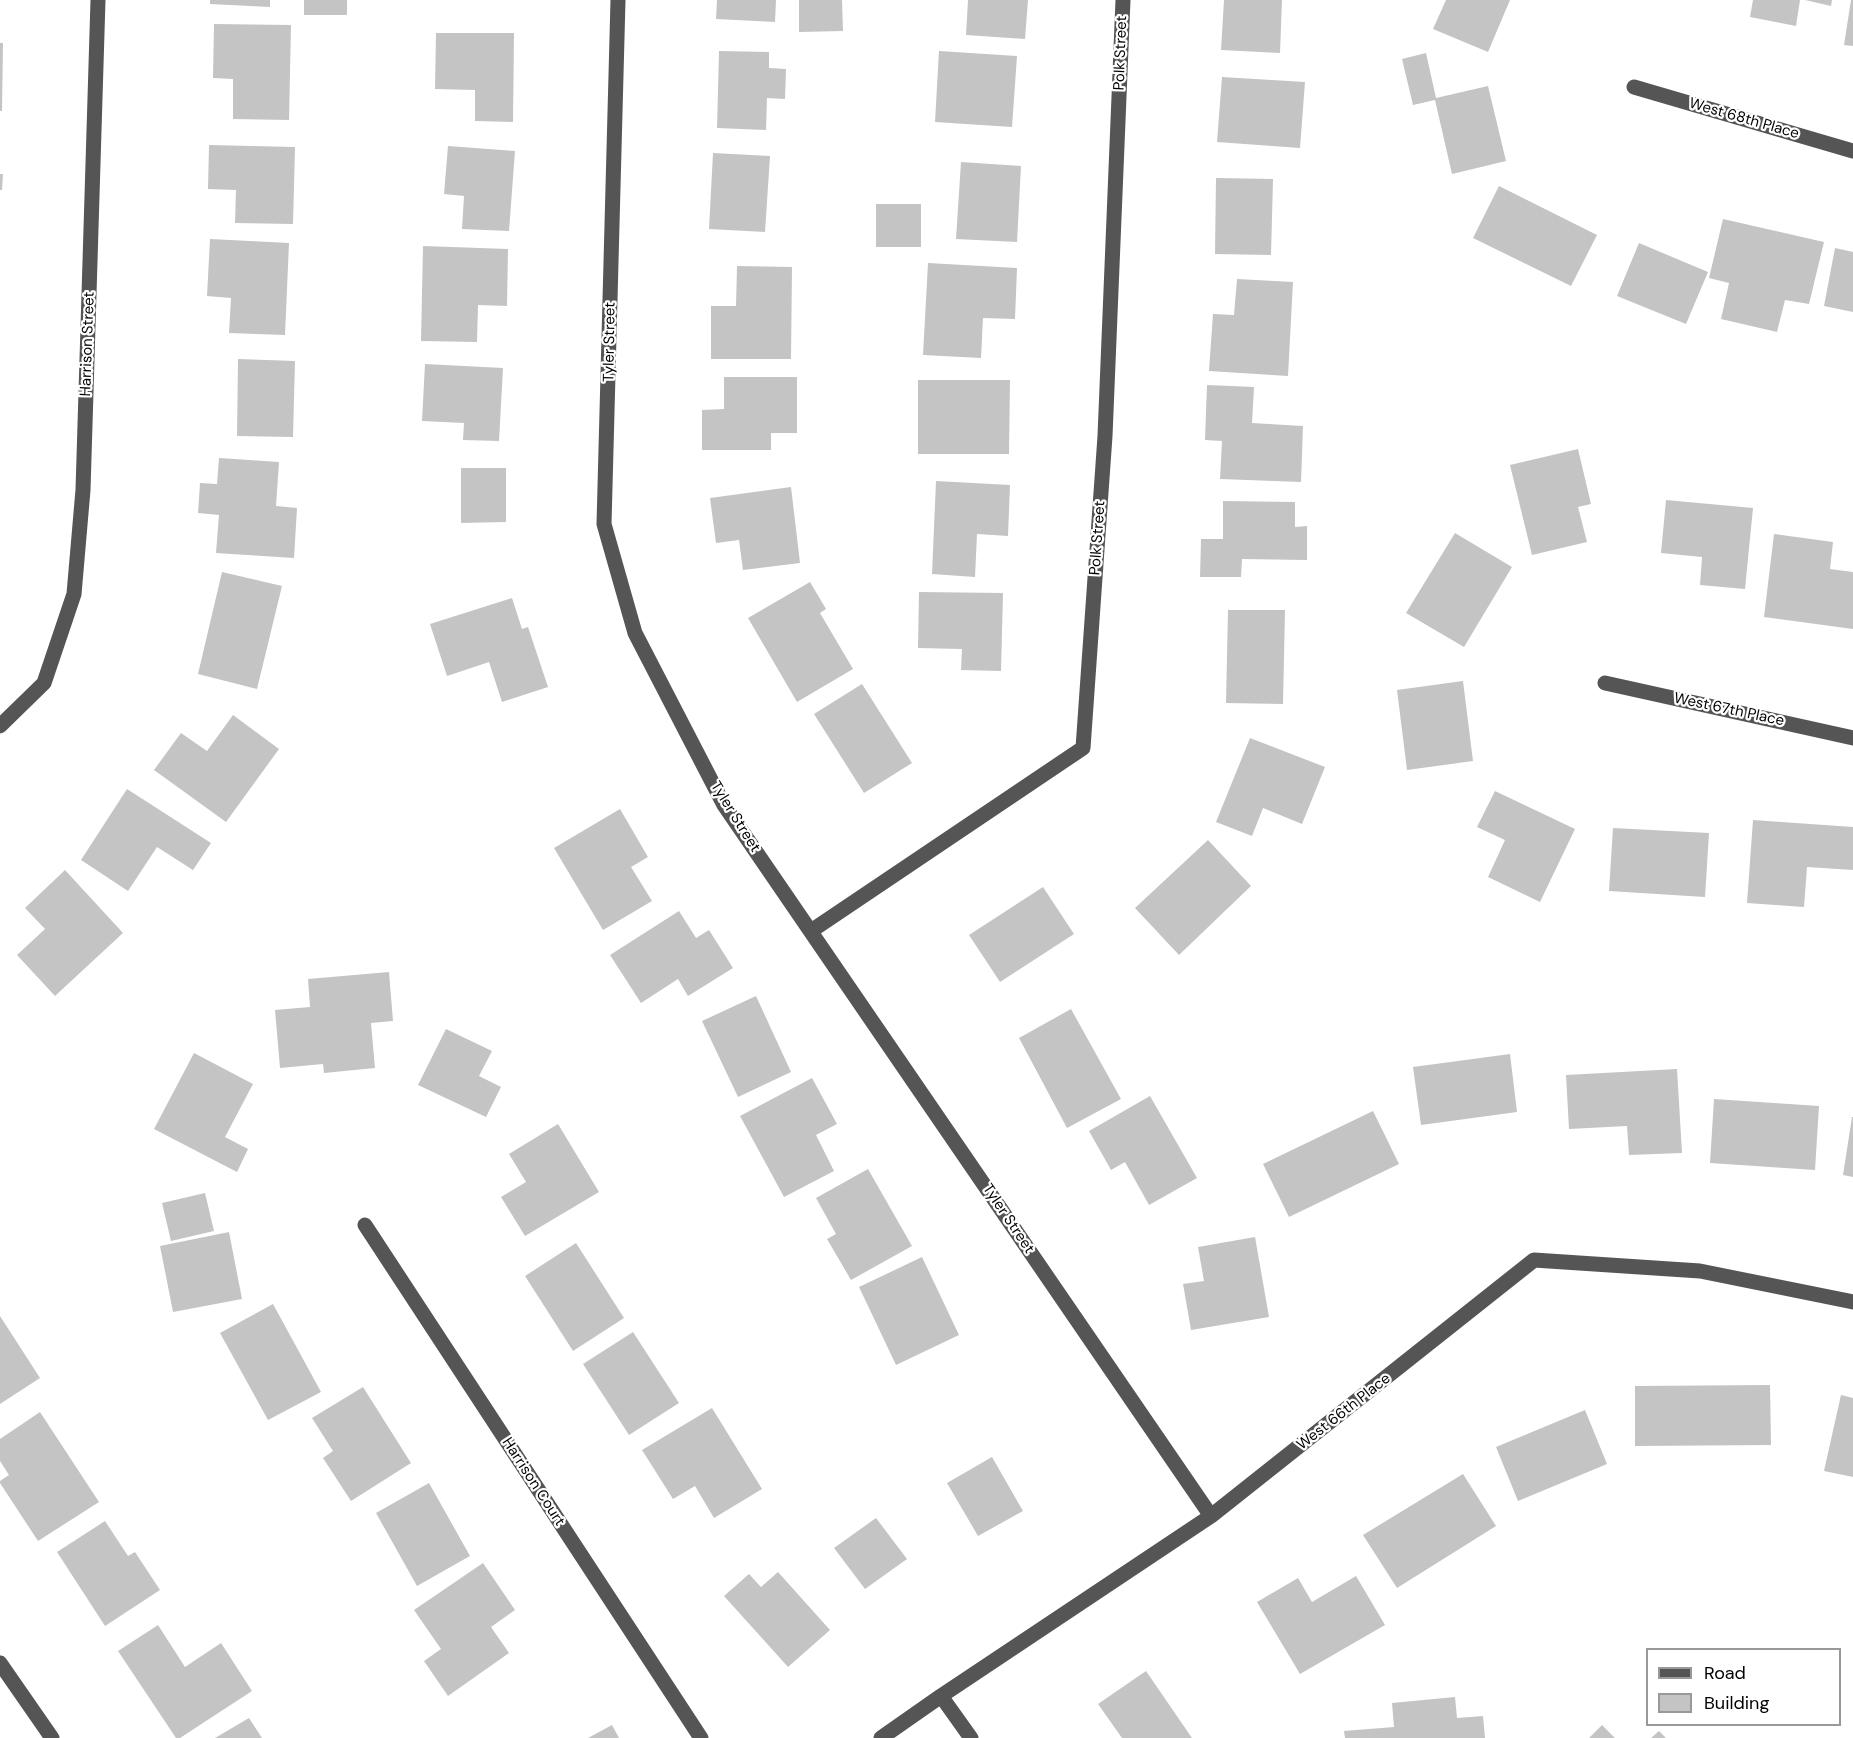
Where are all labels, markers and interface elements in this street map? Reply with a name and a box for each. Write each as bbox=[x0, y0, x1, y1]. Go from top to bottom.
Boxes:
street label: Polk Street bbox=[1111, 15, 1131, 91]
street label: West 68th Place bbox=[1687, 95, 1801, 143]
street label: Harrison Street bbox=[77, 291, 99, 397]
street label: Tyler Street bbox=[600, 302, 620, 382]
street label: Polk Street bbox=[1086, 500, 1110, 576]
street label: West 67th Place bbox=[1672, 690, 1786, 730]
street label: Tyler Street bbox=[706, 778, 764, 856]
street label: Tyler Street bbox=[978, 1181, 1038, 1257]
street label: West 66th Place bbox=[1294, 1370, 1394, 1454]
street label: Harrison Court bbox=[498, 1434, 568, 1530]
legend bbox=[1646, 1648, 1841, 1726]
text: Road bbox=[1704, 1661, 1746, 1685]
text: Building bbox=[1704, 1691, 1769, 1715]

